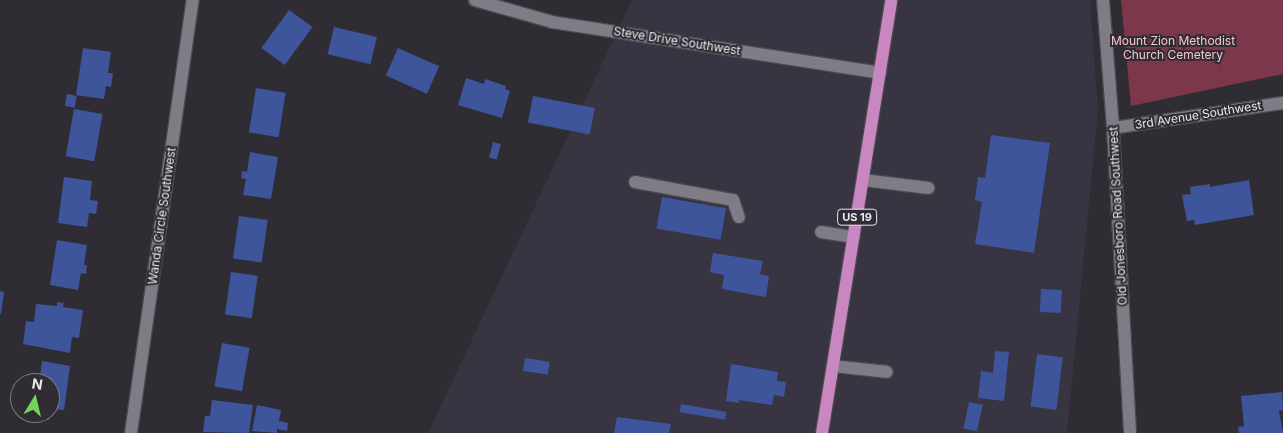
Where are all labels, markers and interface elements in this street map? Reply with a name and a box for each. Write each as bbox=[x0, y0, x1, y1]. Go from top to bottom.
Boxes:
street label: Steve Drive Southwest bbox=[613, 24, 741, 58]
park label: Mount Zion Methodist Church Cemetery bbox=[1111, 34, 1235, 62]
street label: 3rd Avenue Southwest bbox=[1134, 98, 1262, 132]
street label: Old Jonesboro Road Southwest bbox=[1106, 126, 1130, 306]
street label: Wanda Circle Southwest bbox=[145, 146, 179, 286]
road number: US 19 bbox=[837, 208, 877, 226]
north arrow bbox=[10, 373, 60, 423]
text: N bbox=[31, 374, 44, 393]

